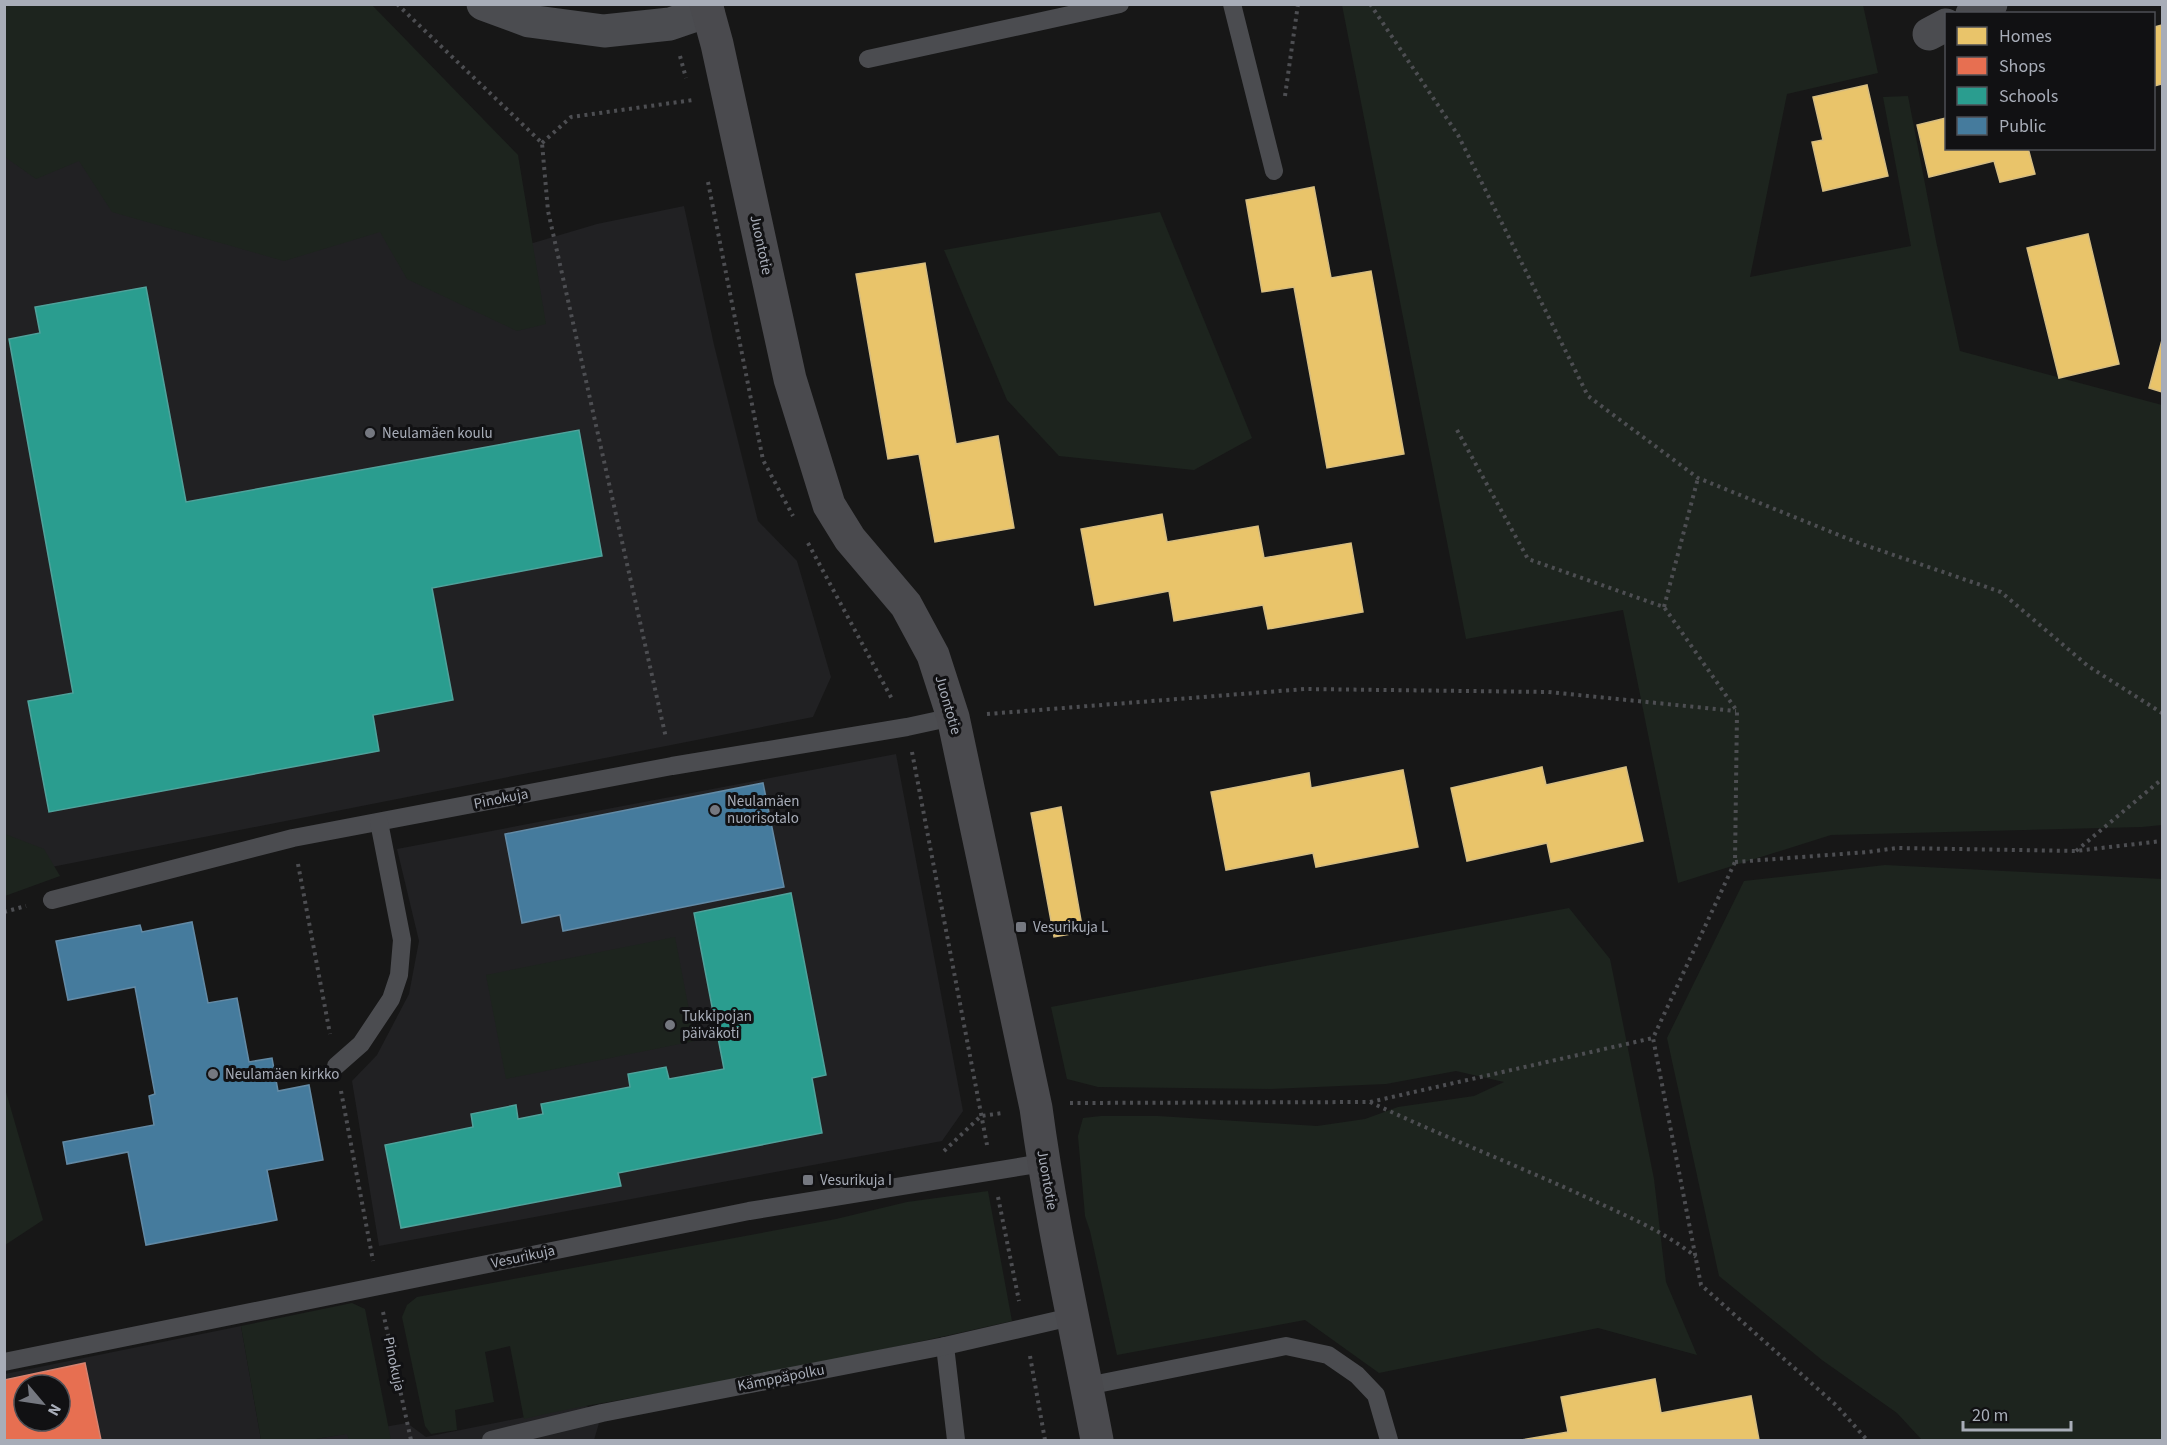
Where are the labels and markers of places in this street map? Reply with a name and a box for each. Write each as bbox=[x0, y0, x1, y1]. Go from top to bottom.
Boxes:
place label: Neulamäen koulu bbox=[382, 423, 493, 444]
marker: Neulamäen koulu bbox=[363, 426, 377, 440]
place label: Neulamäen nuorisotalo bbox=[727, 791, 799, 829]
marker: Neulamäen nuorisotalo bbox=[708, 803, 722, 817]
place label: Vesurikuja L bbox=[1033, 917, 1108, 938]
marker: Vesurikuja L bbox=[1014, 920, 1028, 934]
place label: Tukkipojan päiväkoti bbox=[682, 1006, 752, 1044]
marker: Tukkipojan päiväkoti bbox=[663, 1018, 677, 1032]
place label: Neulamäen kirkko bbox=[225, 1064, 339, 1085]
marker: Neulamäen kirkko bbox=[206, 1067, 220, 1081]
place label: Vesurikuja I bbox=[820, 1170, 892, 1191]
marker: Vesurikuja I bbox=[801, 1173, 815, 1187]

